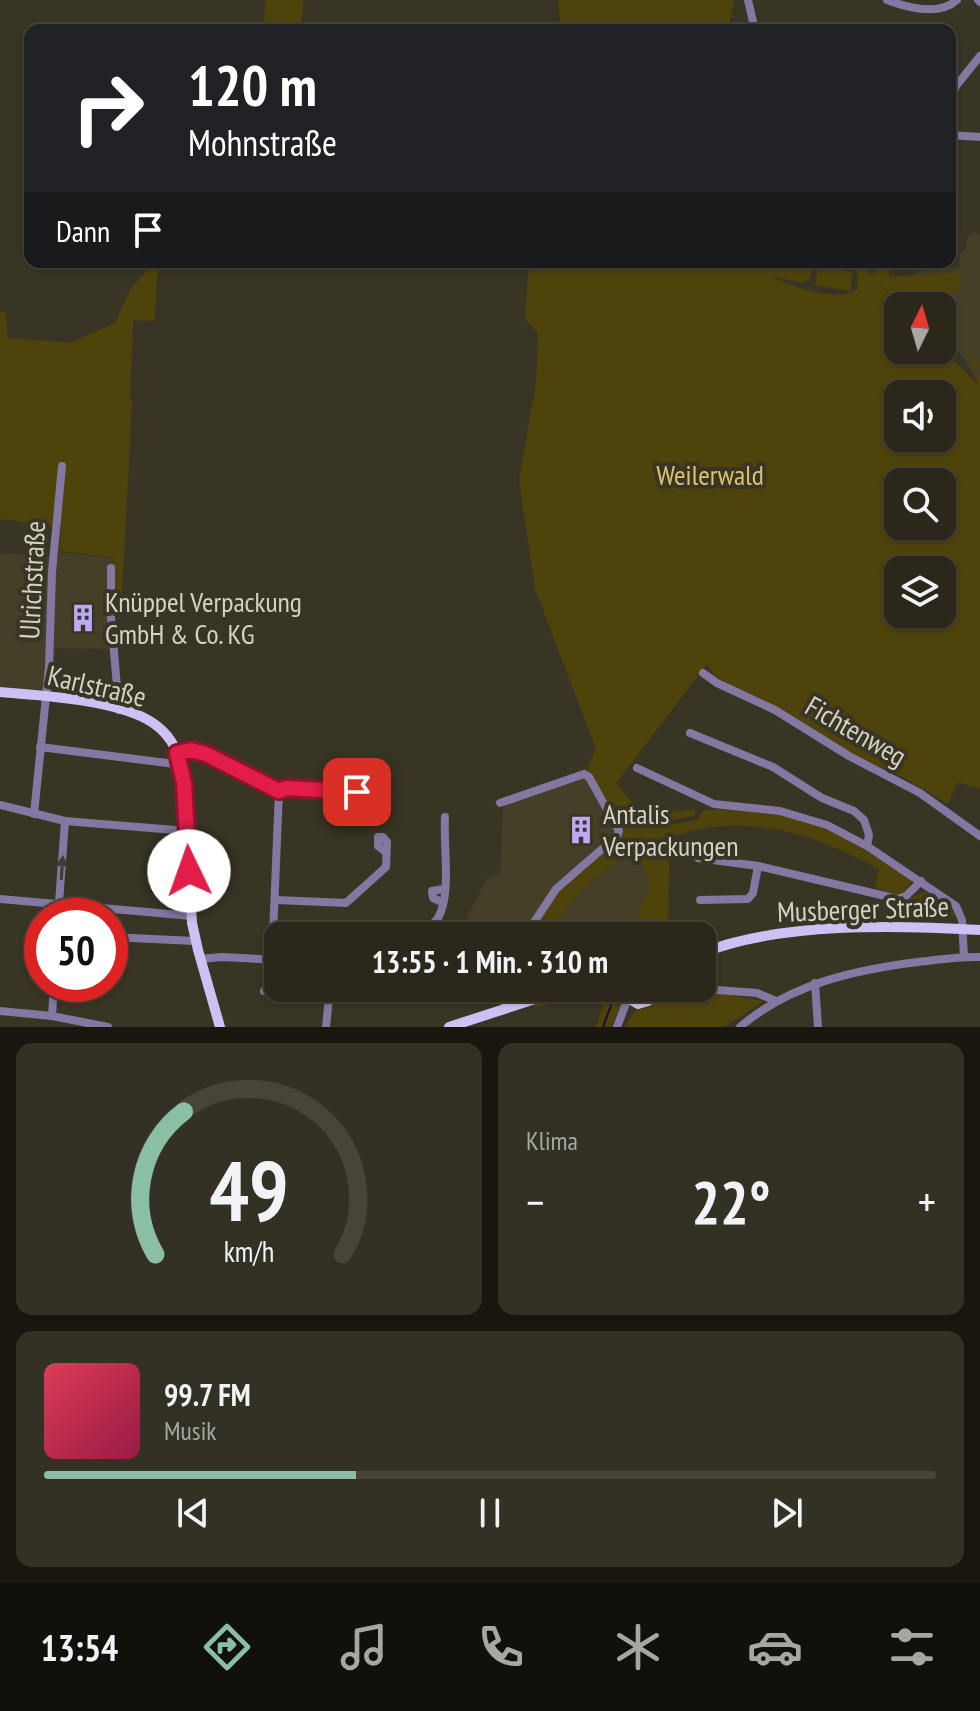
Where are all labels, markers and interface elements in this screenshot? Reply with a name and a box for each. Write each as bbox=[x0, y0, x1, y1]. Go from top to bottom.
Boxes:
text: 120 m bbox=[188, 49, 317, 121]
icon: right bbox=[56, 56, 160, 160]
text: Mohnstraße bbox=[188, 119, 337, 166]
icon: arrive bbox=[126, 208, 170, 252]
text: Dann bbox=[56, 211, 110, 250]
north arrow bbox=[884, 292, 956, 364]
map controls bbox=[884, 292, 956, 628]
button: sound bbox=[884, 380, 956, 452]
park label: Weilerwald bbox=[656, 456, 764, 493]
button: search bbox=[884, 468, 956, 540]
street label: Ulrichstraße bbox=[10, 520, 53, 640]
button: layers bbox=[884, 556, 956, 628]
place label: Knüppel Verpackung GmbH & Co. KG bbox=[105, 583, 302, 652]
building icon: Knüppel Verpackung GmbH & Co. KG bbox=[68, 603, 98, 633]
street label: Karlstraße bbox=[44, 656, 150, 715]
street label: Fichtenweg bbox=[799, 687, 914, 774]
pin bbox=[323, 758, 391, 826]
icon: arrive bbox=[335, 770, 379, 814]
place label: Antalis Verpackungen bbox=[602, 795, 738, 864]
building icon: Antalis Verpackungen bbox=[566, 815, 596, 845]
position arrow bbox=[147, 829, 231, 913]
one-way arrow bbox=[55, 855, 68, 880]
street label: Musberger Straße bbox=[776, 887, 950, 930]
speed limit sign: 50 bbox=[24, 898, 128, 1002]
text: 13:55 · 1 Min. · 310 m bbox=[372, 942, 608, 981]
text: Klima bbox=[526, 1124, 578, 1157]
text: 49 bbox=[209, 1136, 289, 1244]
text: 22° bbox=[691, 1163, 771, 1241]
text: − bbox=[526, 1173, 544, 1230]
text: + bbox=[918, 1173, 936, 1230]
text: km/h bbox=[224, 1233, 274, 1270]
text: 99.7 FM bbox=[164, 1375, 251, 1414]
text: Musik bbox=[164, 1414, 216, 1447]
icon: previous bbox=[171, 1491, 215, 1535]
icon: pause bbox=[468, 1491, 512, 1535]
icon: next bbox=[765, 1491, 809, 1535]
icon: directions bbox=[199, 1619, 255, 1675]
icon: music bbox=[336, 1619, 392, 1675]
icon: phone bbox=[473, 1619, 529, 1675]
icon: climate bbox=[610, 1619, 666, 1675]
icon: car bbox=[747, 1619, 803, 1675]
icon: filters bbox=[884, 1619, 940, 1675]
text: 13:54 bbox=[40, 1624, 118, 1671]

